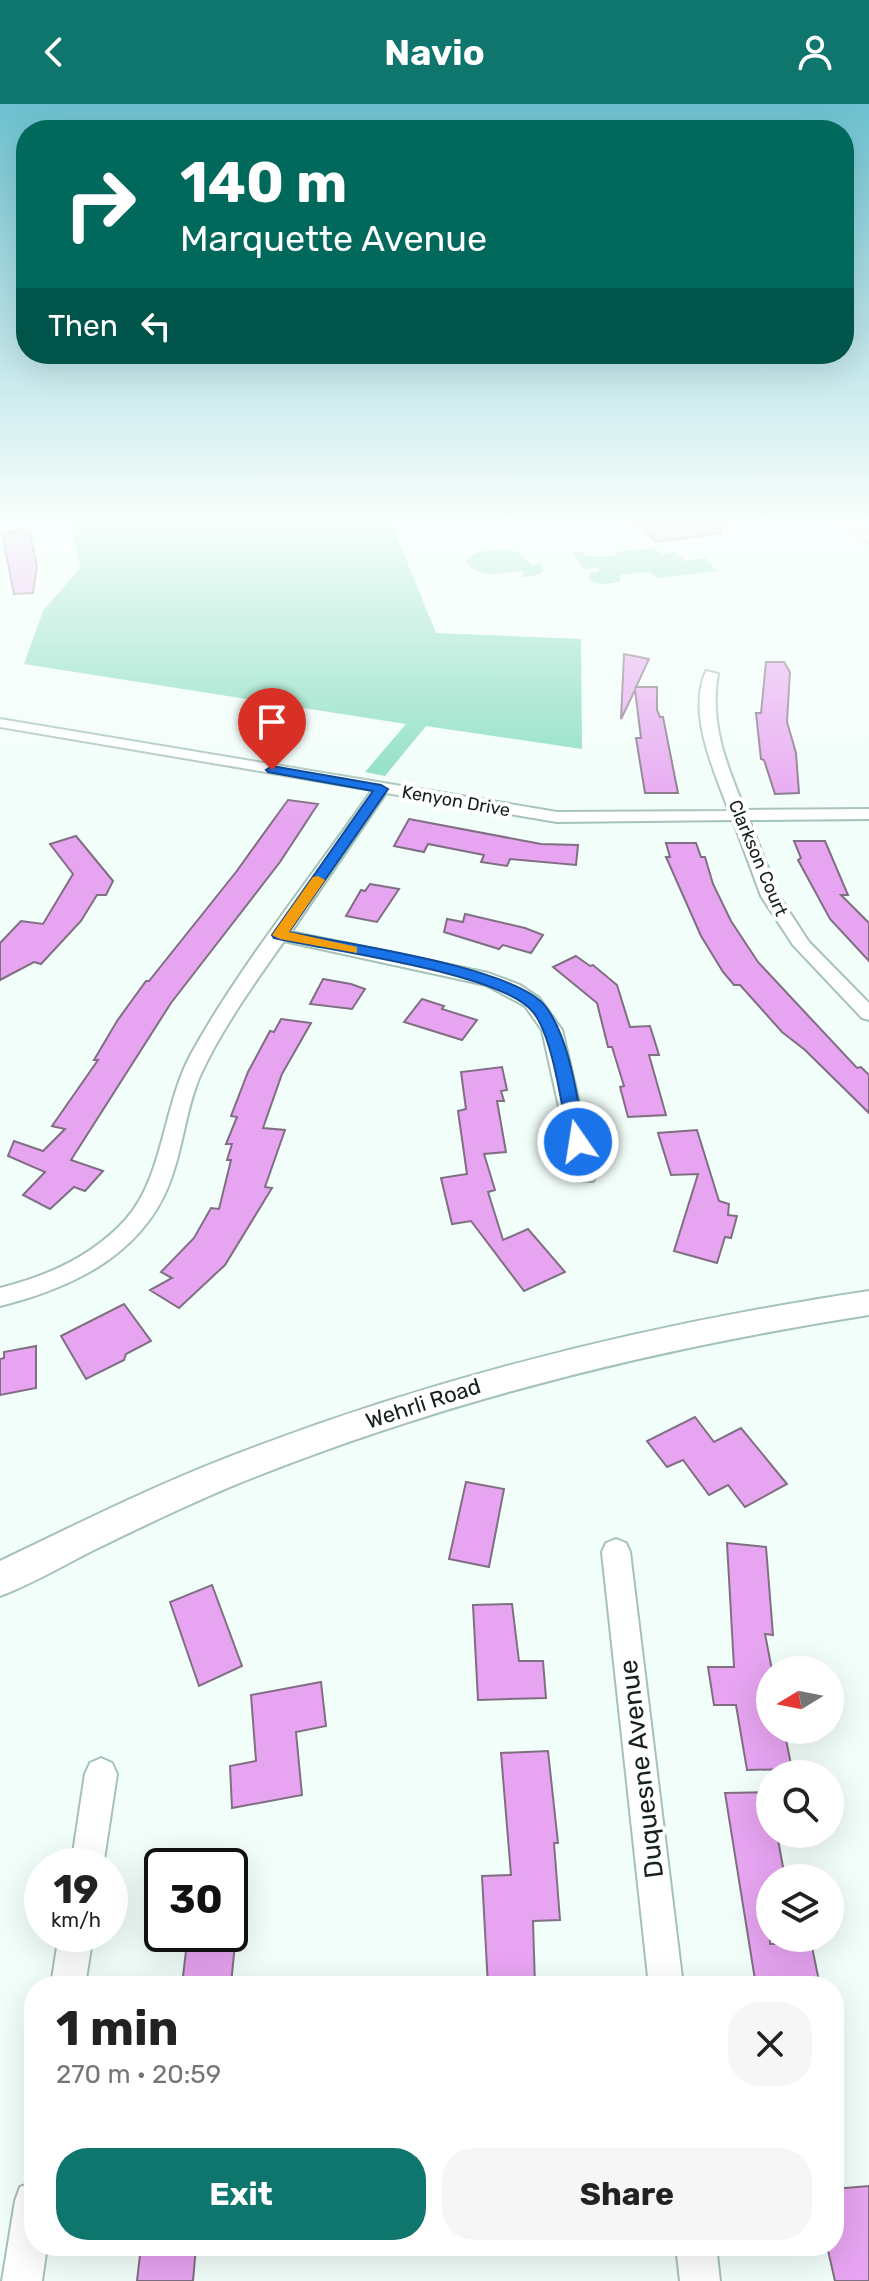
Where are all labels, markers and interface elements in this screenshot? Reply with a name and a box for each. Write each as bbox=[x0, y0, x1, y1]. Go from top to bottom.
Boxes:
icon: back bbox=[32, 30, 76, 74]
icon: person bbox=[793, 30, 837, 74]
text: Navio bbox=[384, 31, 485, 74]
text: 140 m bbox=[180, 150, 347, 216]
icon: right bbox=[48, 152, 152, 256]
text: Marquette Avenue bbox=[180, 217, 487, 260]
icon: left bbox=[134, 304, 178, 348]
text: Then bbox=[48, 308, 118, 344]
pin bbox=[238, 688, 306, 770]
icon: arrive bbox=[250, 700, 294, 744]
street label: Kenyon Drive bbox=[400, 781, 512, 821]
street label: Clarkson Court bbox=[724, 797, 792, 919]
position arrow bbox=[536, 1100, 620, 1184]
street label: Wehrli Road bbox=[362, 1372, 484, 1435]
north arrow bbox=[756, 1656, 844, 1744]
map controls bbox=[756, 1656, 844, 1952]
street label: Duquesne Avenue bbox=[613, 1658, 670, 1880]
button: search bbox=[756, 1760, 844, 1848]
speed limit sign: 30 bbox=[144, 1848, 248, 1952]
button: layers bbox=[756, 1864, 844, 1952]
text: 19 bbox=[53, 1866, 99, 1913]
text: km/h bbox=[51, 1908, 101, 1932]
text: 1 min bbox=[56, 2000, 179, 2057]
button: close bbox=[728, 2002, 812, 2086]
text: 270 m · 20:59 bbox=[56, 2059, 221, 2090]
button: Exit bbox=[56, 2148, 426, 2240]
button: Share bbox=[442, 2148, 812, 2240]

